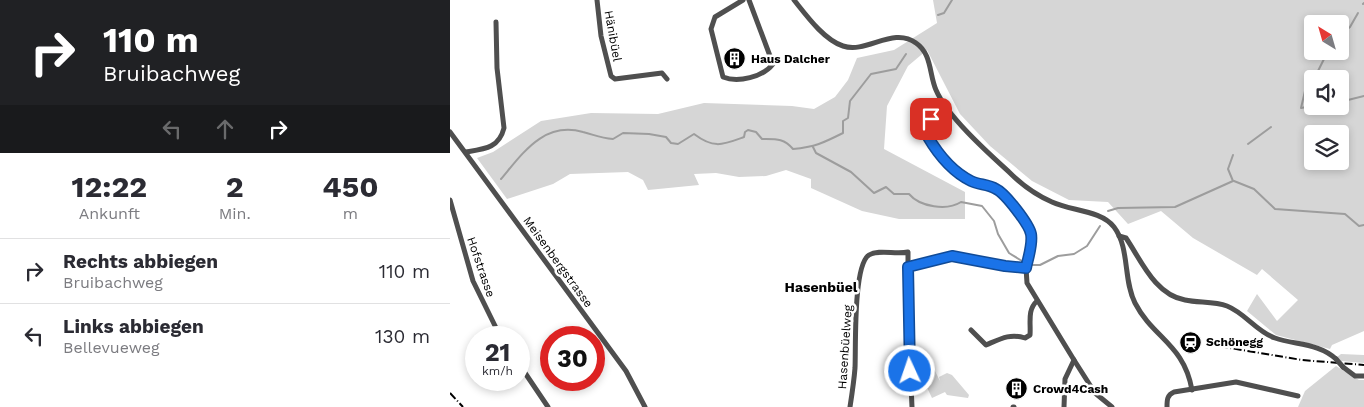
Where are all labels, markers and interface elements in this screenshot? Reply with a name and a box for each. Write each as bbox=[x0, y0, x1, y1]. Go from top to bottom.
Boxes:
street label: Hänibüel bbox=[602, 9, 624, 63]
north arrow bbox=[1304, 15, 1349, 60]
map controls bbox=[1304, 15, 1349, 170]
text: 110 m bbox=[103, 19, 199, 61]
icon: right bbox=[20, 20, 85, 85]
building icon: Haus Dalcher bbox=[723, 47, 747, 71]
place label: Haus Dalcher bbox=[751, 52, 831, 66]
text: Bruibachweg bbox=[103, 61, 240, 86]
button: sound bbox=[1304, 70, 1349, 115]
pin bbox=[910, 98, 952, 140]
icon: arrive bbox=[917, 105, 945, 133]
icon: left bbox=[158, 115, 186, 143]
icon: ahead bbox=[211, 115, 239, 143]
icon: right bbox=[264, 115, 292, 143]
button: layers bbox=[1304, 125, 1349, 170]
text: 12:22 bbox=[72, 169, 147, 204]
text: 2 bbox=[226, 169, 244, 204]
text: 450 bbox=[322, 169, 378, 204]
text: Ankunft bbox=[79, 204, 140, 223]
text: Min. bbox=[219, 204, 251, 223]
text: m bbox=[343, 204, 358, 223]
street label: Meisenbergstrasse bbox=[520, 214, 596, 310]
street label: Hofstrasse bbox=[464, 235, 498, 299]
text: Rechts abbiegen bbox=[63, 250, 218, 273]
icon: right bbox=[20, 257, 48, 285]
text: 110 m bbox=[379, 260, 430, 283]
text: Bruibachweg bbox=[63, 273, 163, 292]
district label: Hasenbüel bbox=[785, 279, 858, 295]
street label: Hasenbüelweg bbox=[835, 304, 855, 390]
text: Links abbiegen bbox=[63, 315, 204, 338]
icon: left bbox=[20, 322, 48, 350]
text: 130 m bbox=[375, 325, 430, 348]
speed limit sign: 30 bbox=[540, 326, 605, 391]
station icon: Schönegg bbox=[1178, 330, 1202, 354]
place label: Schönegg bbox=[1206, 335, 1263, 349]
text: Bellevueweg bbox=[63, 338, 160, 357]
text: 21 bbox=[485, 338, 510, 367]
position arrow bbox=[883, 344, 935, 396]
text: km/h bbox=[482, 364, 513, 378]
building icon: Crowd4Cash bbox=[1005, 377, 1029, 401]
place label: Crowd4Cash bbox=[1033, 382, 1108, 396]

